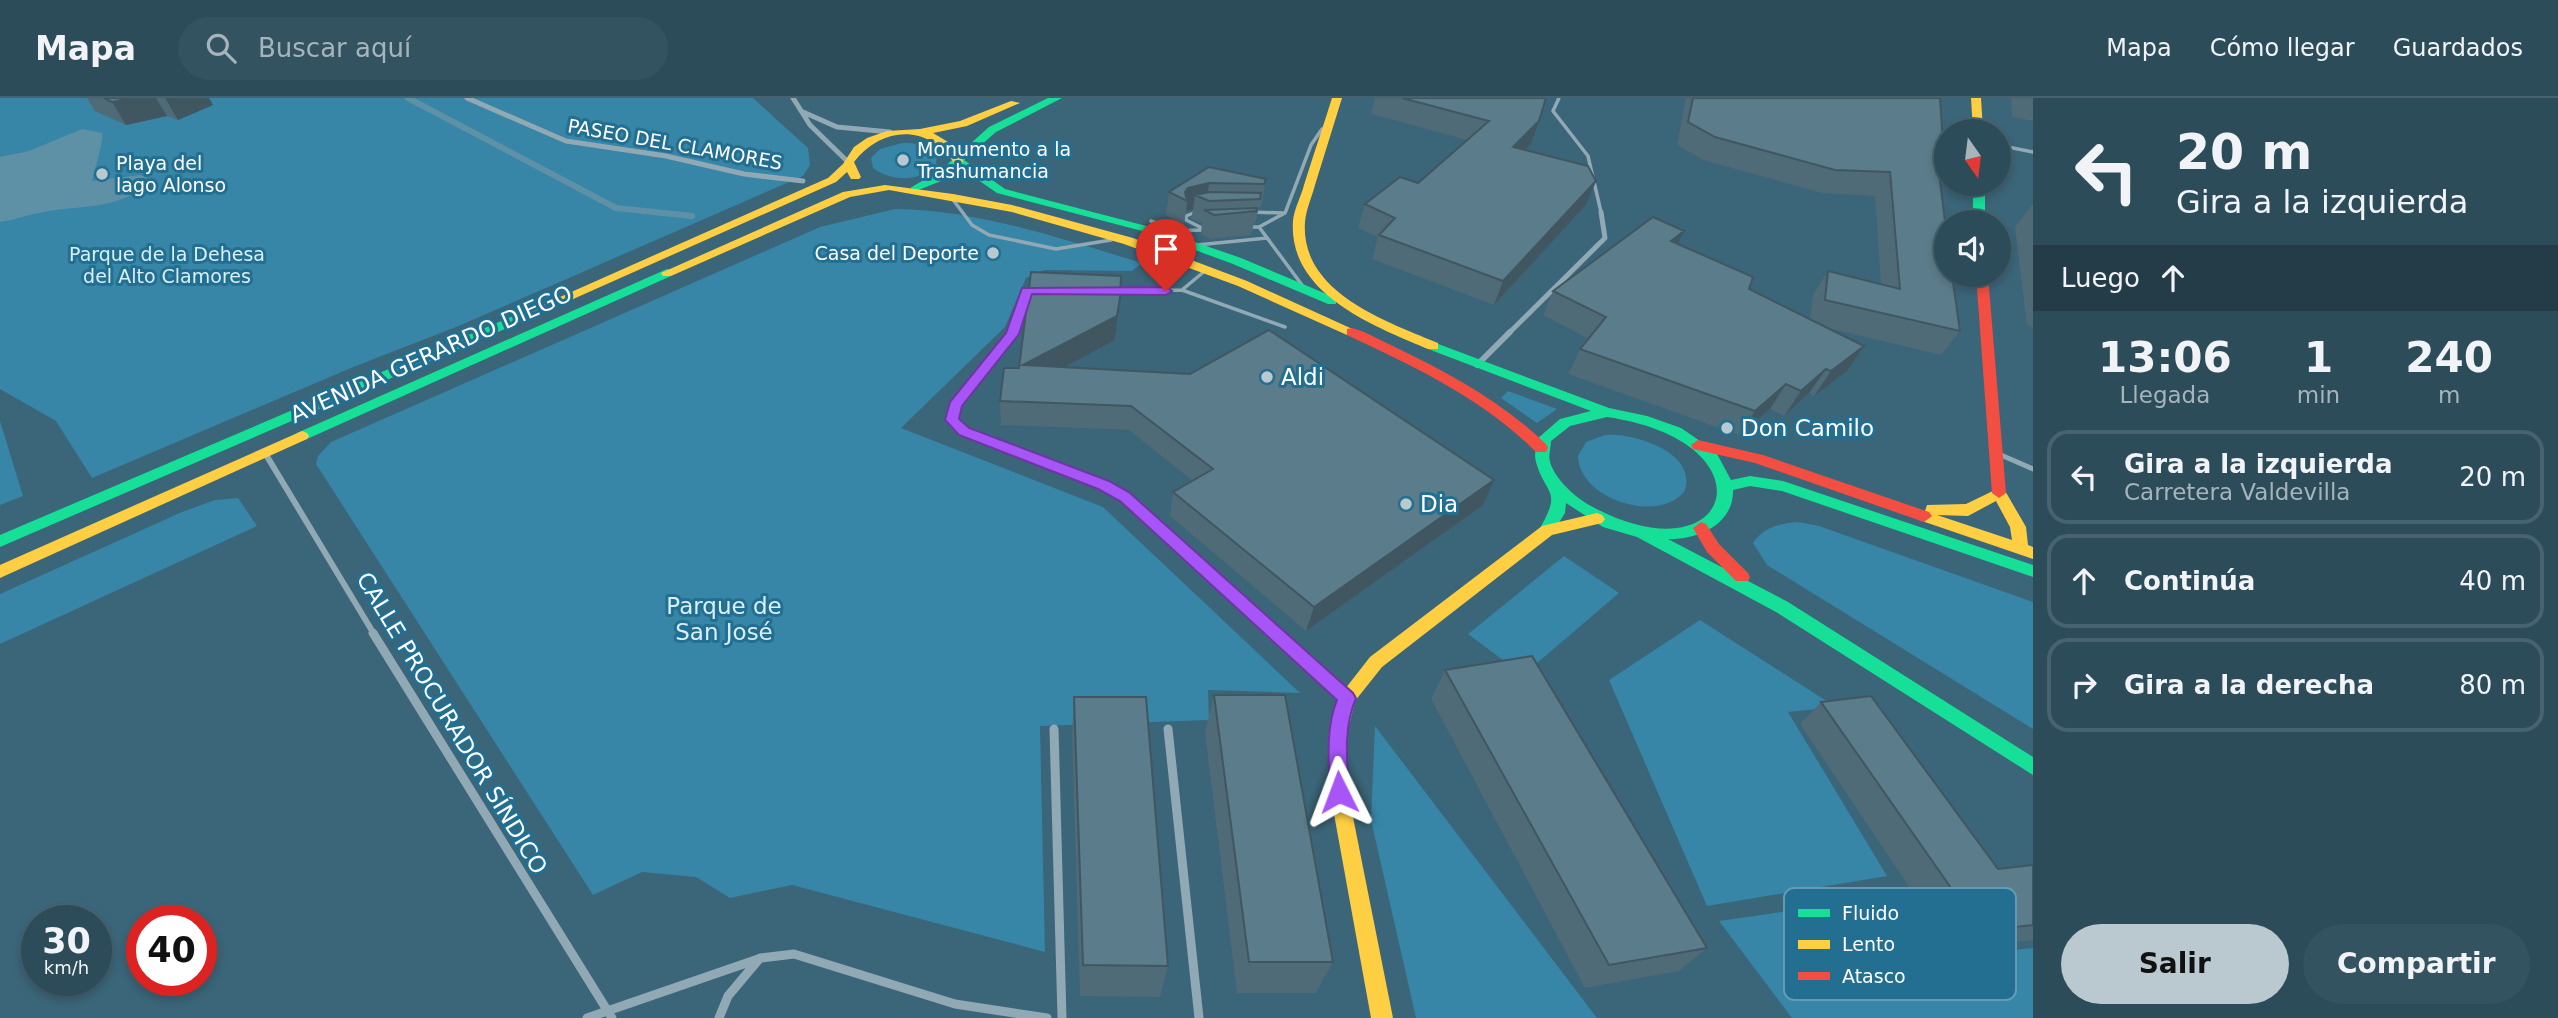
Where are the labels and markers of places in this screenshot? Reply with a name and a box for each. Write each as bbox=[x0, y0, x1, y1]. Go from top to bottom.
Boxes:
place label: Monumento a la Trashumancia bbox=[916, 138, 1071, 182]
place label: Playa del lago Alonso bbox=[116, 152, 226, 196]
marker: Monumento a la Trashumancia bbox=[895, 152, 911, 168]
marker: Playa del lago Alonso bbox=[94, 166, 110, 182]
pin bbox=[1136, 219, 1196, 291]
place label: Casa del Deporte bbox=[814, 242, 979, 264]
marker: Casa del Deporte bbox=[985, 245, 1001, 261]
place label: Aldi bbox=[1281, 364, 1324, 390]
marker: Aldi bbox=[1259, 369, 1275, 385]
place label: Don Camilo bbox=[1741, 415, 1874, 441]
marker: Don Camilo bbox=[1719, 420, 1735, 436]
place label: Dia bbox=[1420, 491, 1458, 517]
marker: Dia bbox=[1398, 496, 1414, 512]

